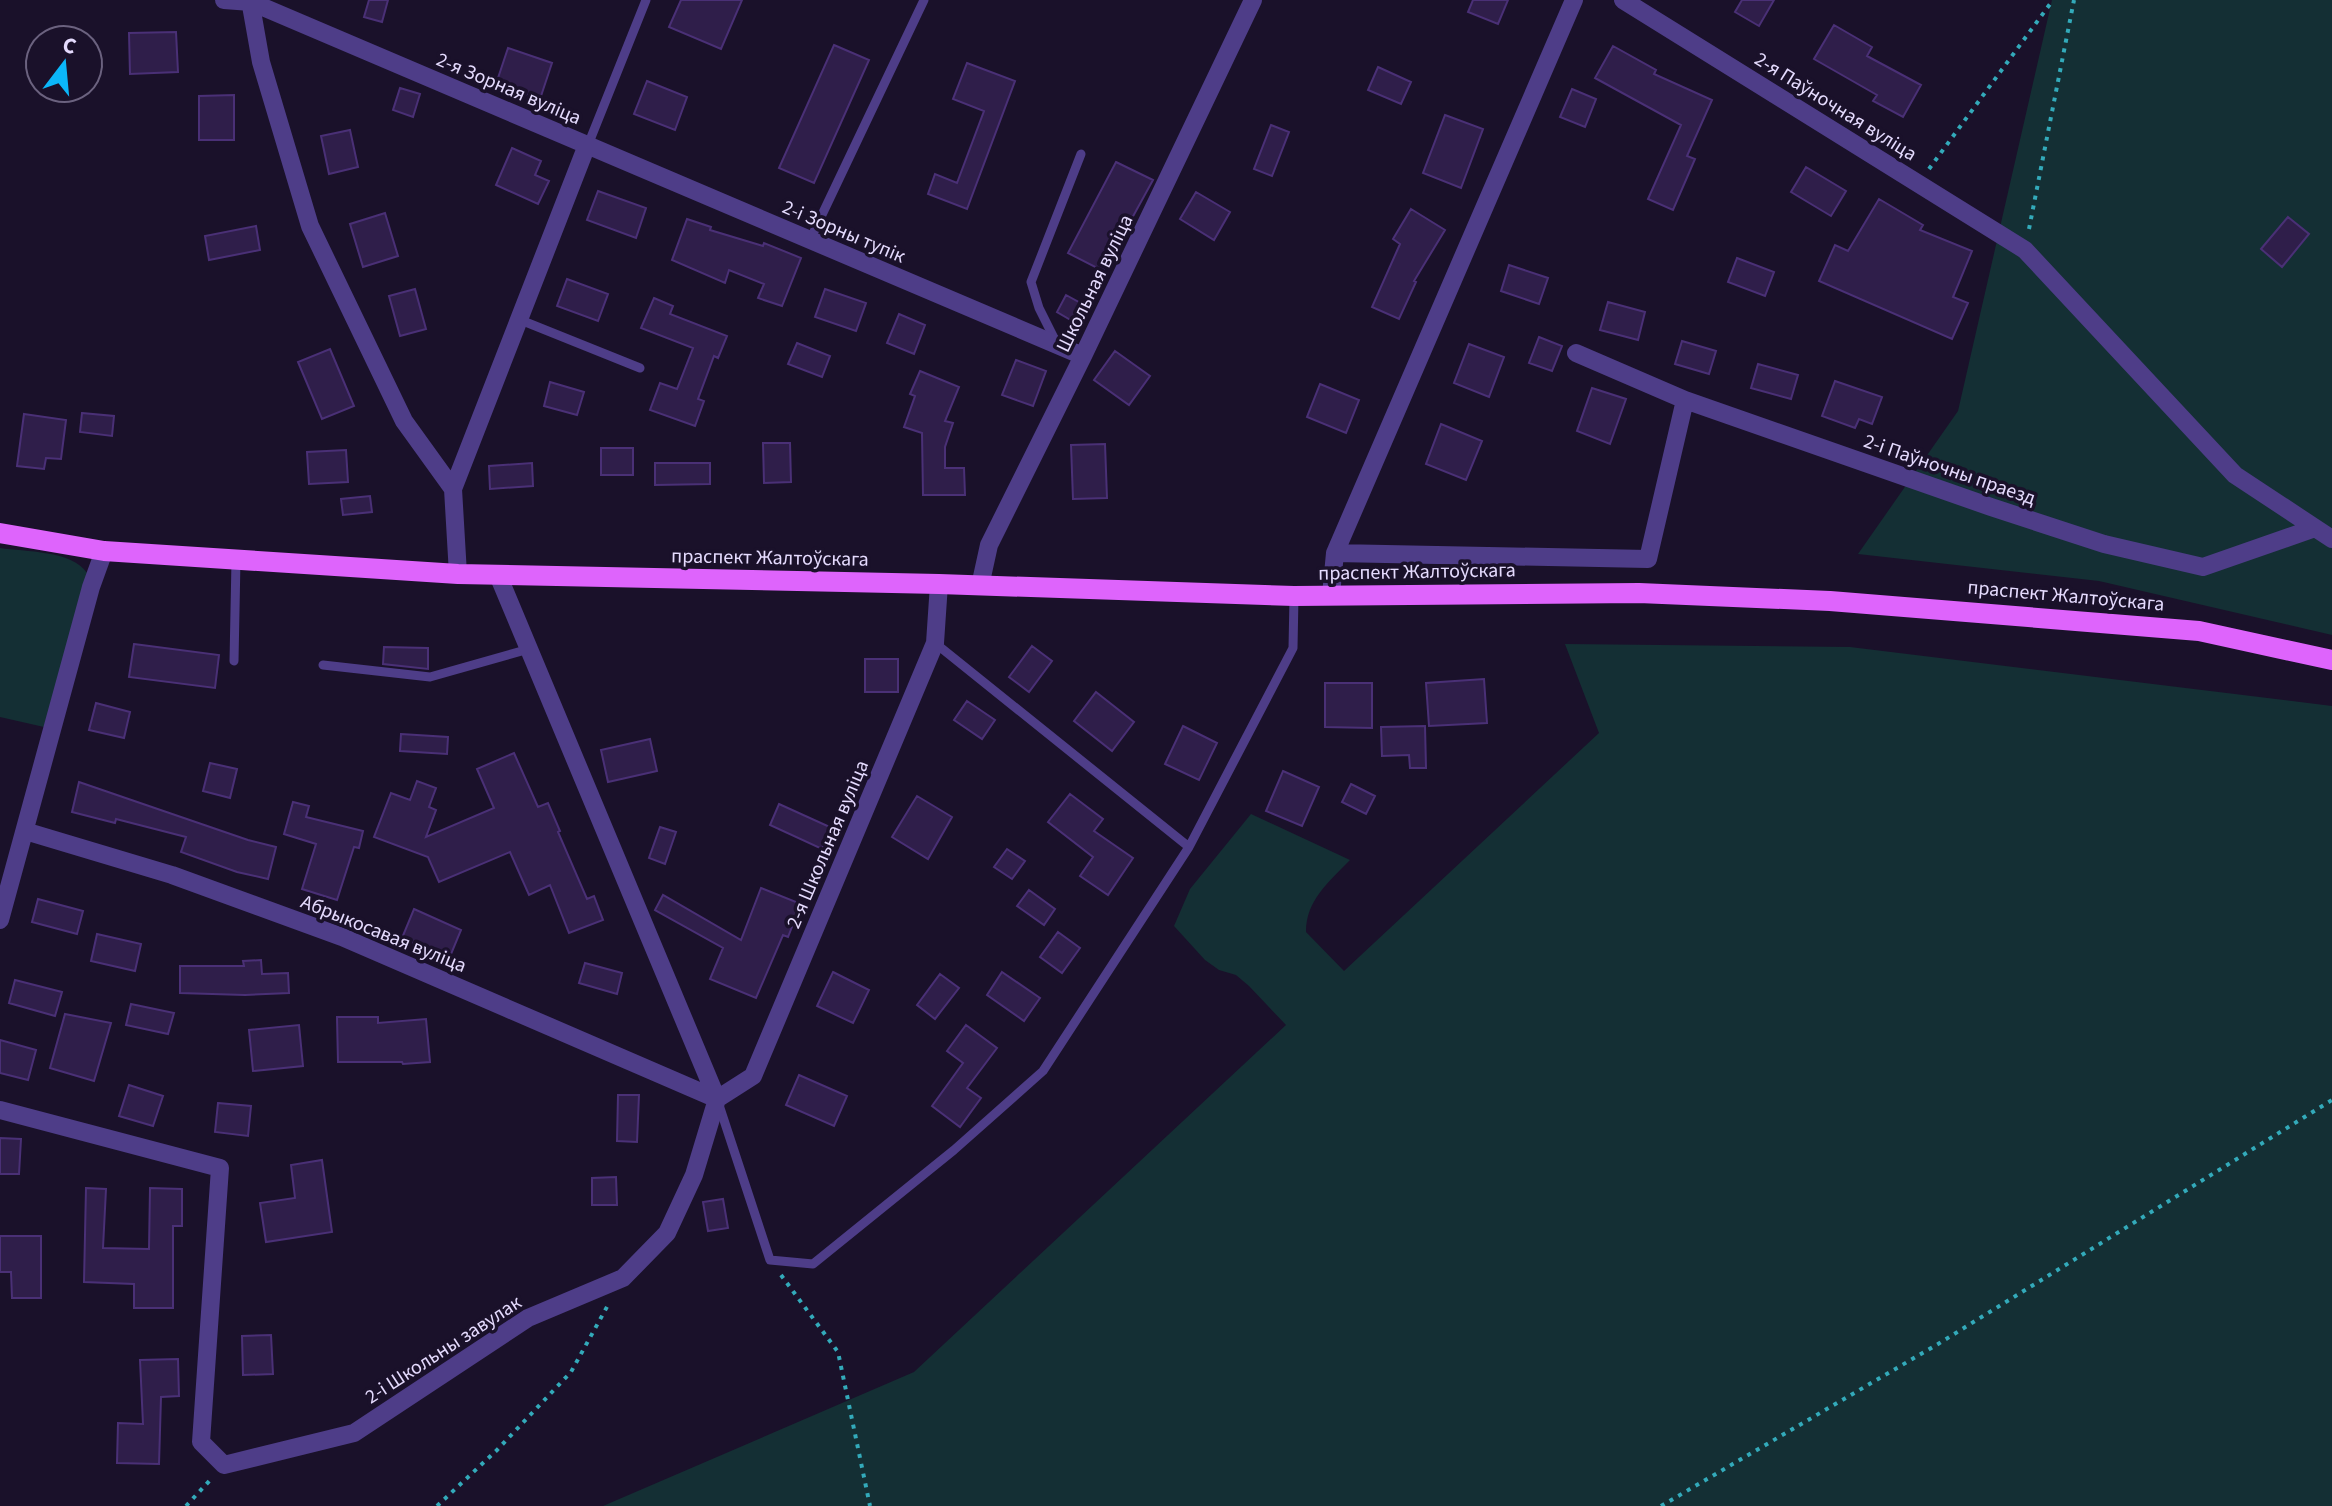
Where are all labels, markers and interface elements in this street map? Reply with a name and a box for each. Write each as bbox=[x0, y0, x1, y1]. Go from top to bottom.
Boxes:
north arrow bbox=[24, 24, 104, 104]
text: С bbox=[59, 29, 80, 63]
street label: 2-я Зорная вуліца bbox=[432, 46, 585, 132]
street label: 2-я Паўночная вуліца bbox=[1749, 46, 1922, 168]
street label: 2-і Зорны тупік bbox=[778, 193, 910, 270]
street label: Школьная вуліца bbox=[1049, 210, 1140, 357]
street label: 2-і Паўночны праезд bbox=[1860, 427, 2040, 513]
street label: праспект Жалтоўскага bbox=[671, 542, 869, 574]
street label: праспект Жалтоўскага bbox=[1318, 556, 1516, 588]
street label: праспект Жалтоўскага bbox=[1966, 573, 2166, 619]
street label: 2-я Школьная вуліца bbox=[780, 756, 876, 933]
street label: Абрыкосавая вуліца bbox=[297, 888, 471, 980]
street label: 2-і Школьны завулак bbox=[360, 1289, 527, 1411]

